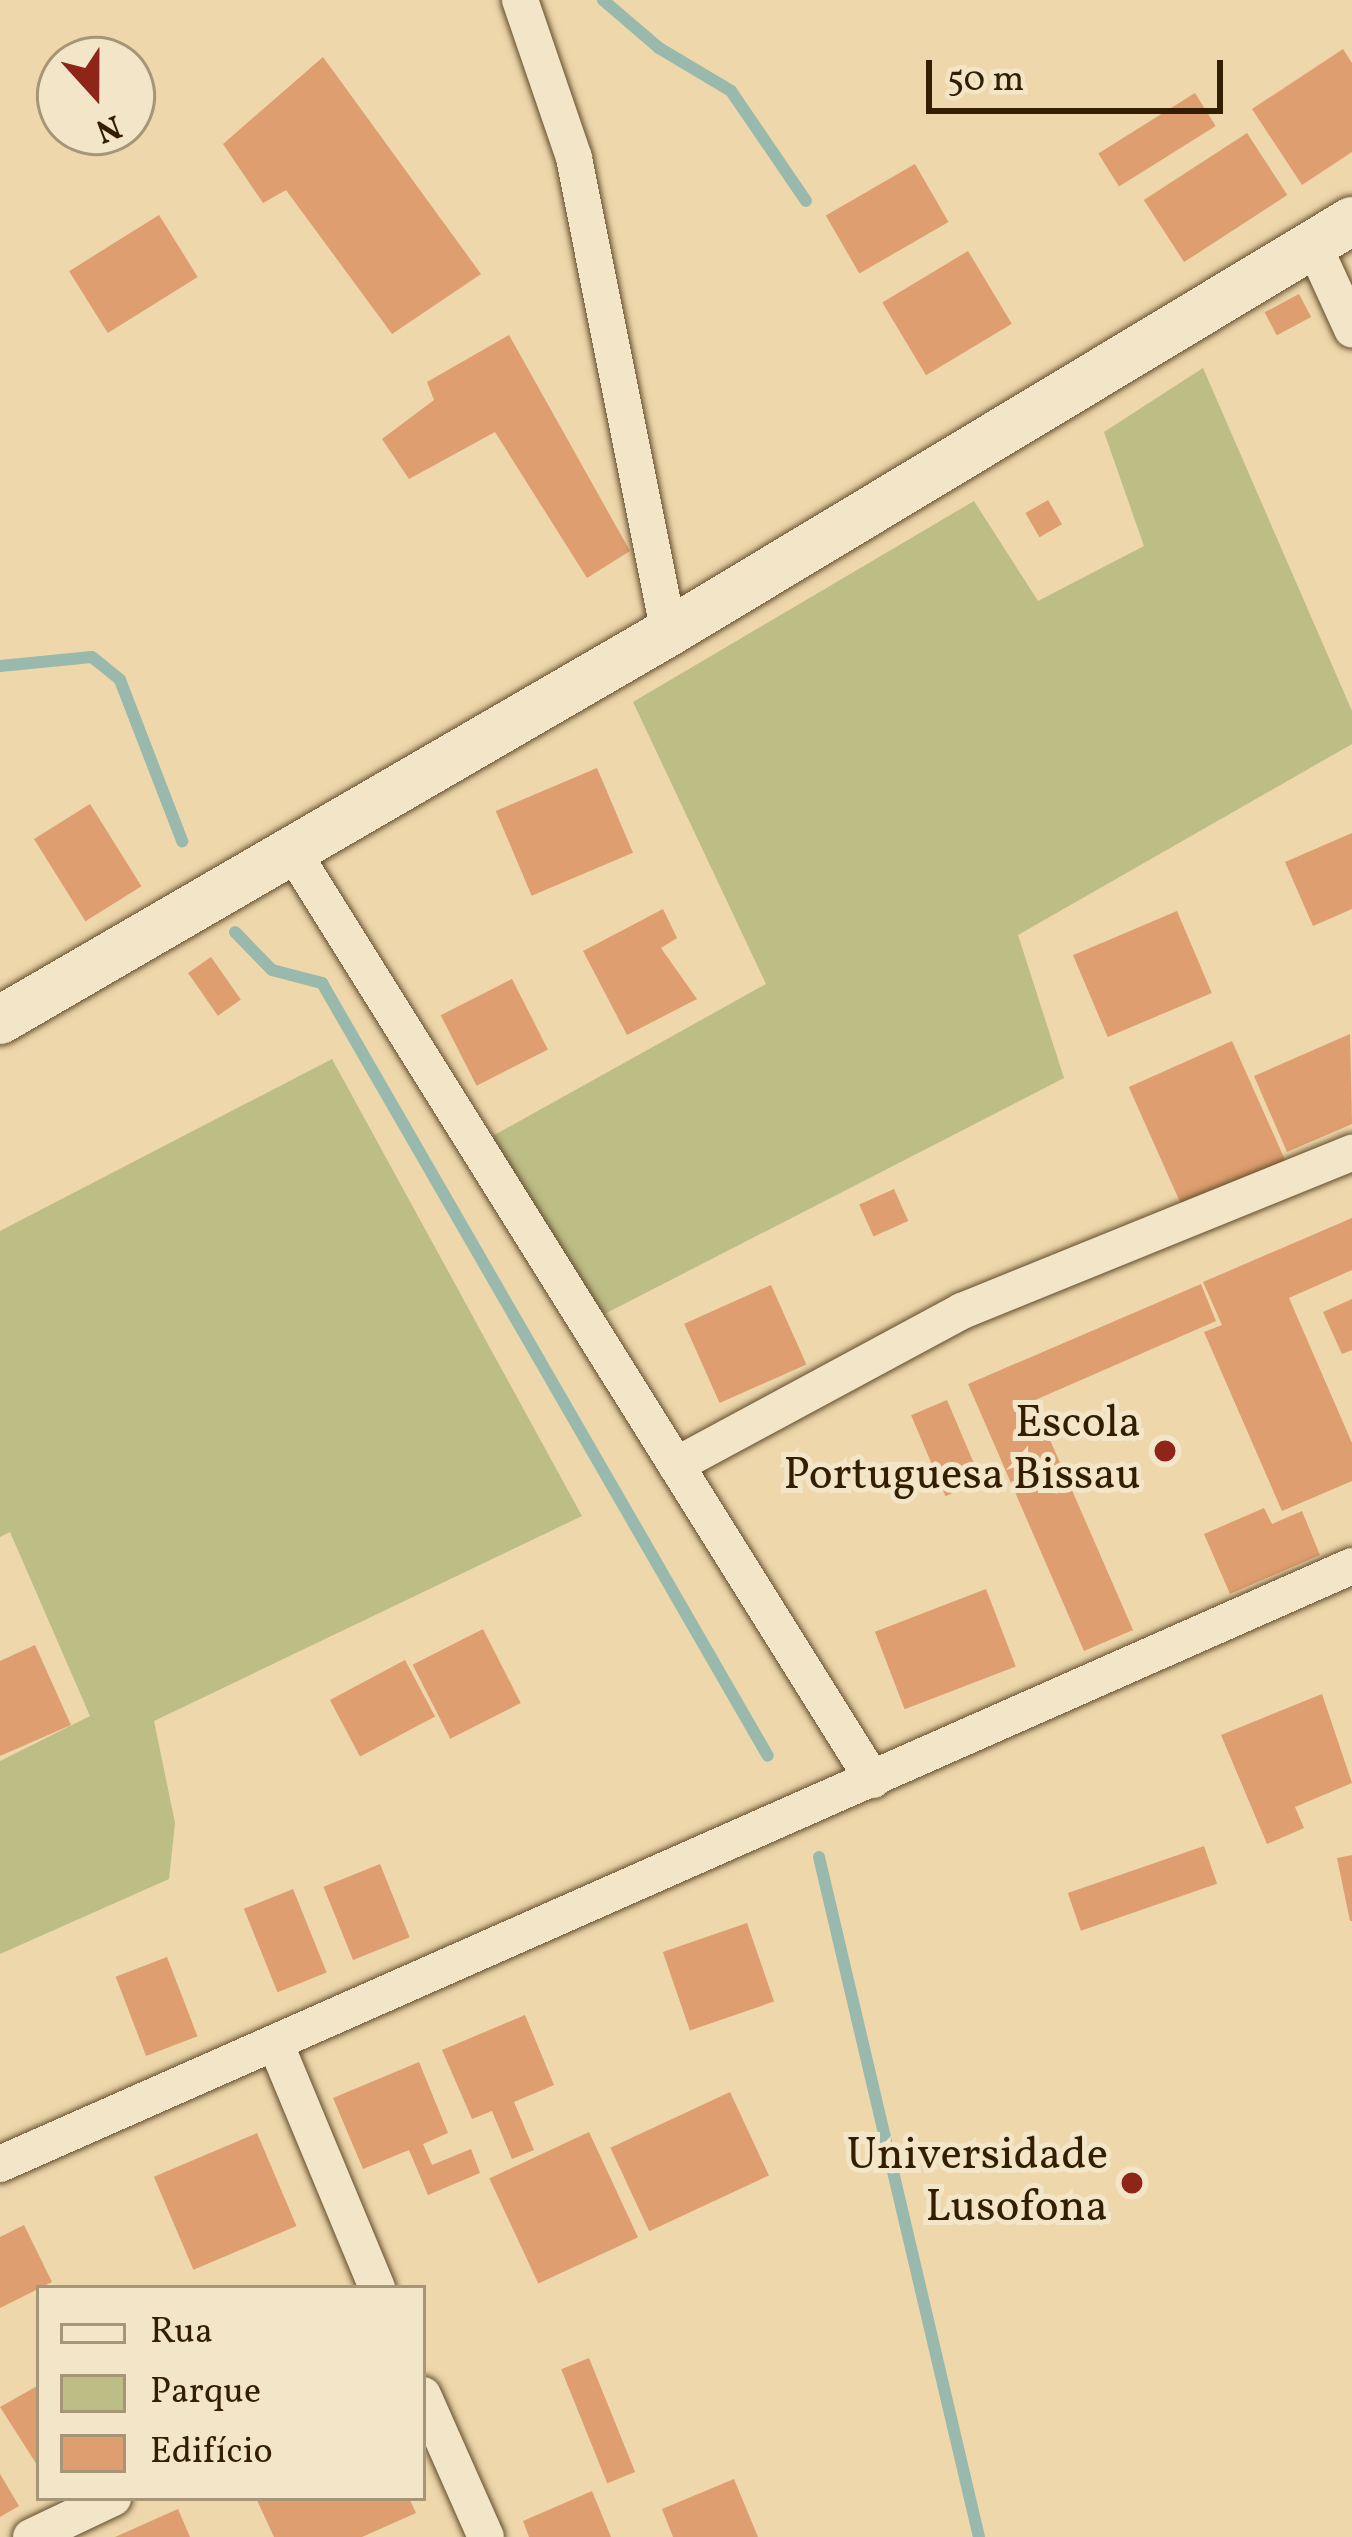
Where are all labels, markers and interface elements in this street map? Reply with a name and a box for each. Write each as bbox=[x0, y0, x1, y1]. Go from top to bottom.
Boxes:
north arrow bbox=[36, 36, 156, 156]
scale bar bbox=[932, 36, 1229, 110]
text: 50 m bbox=[947, 56, 1024, 106]
text: N bbox=[88, 101, 127, 153]
place label: Escola Portuguesa Bissau bbox=[784, 1398, 1141, 1504]
marker: Escola Portuguesa Bissau bbox=[1152, 1438, 1178, 1464]
place label: Universidade Lusofona bbox=[846, 2130, 1108, 2236]
marker: Universidade Lusofona bbox=[1119, 2170, 1145, 2196]
legend bbox=[36, 2285, 426, 2501]
text: Rua bbox=[150, 2308, 213, 2358]
text: Parque bbox=[150, 2368, 261, 2418]
text: Edifício bbox=[150, 2428, 273, 2478]

